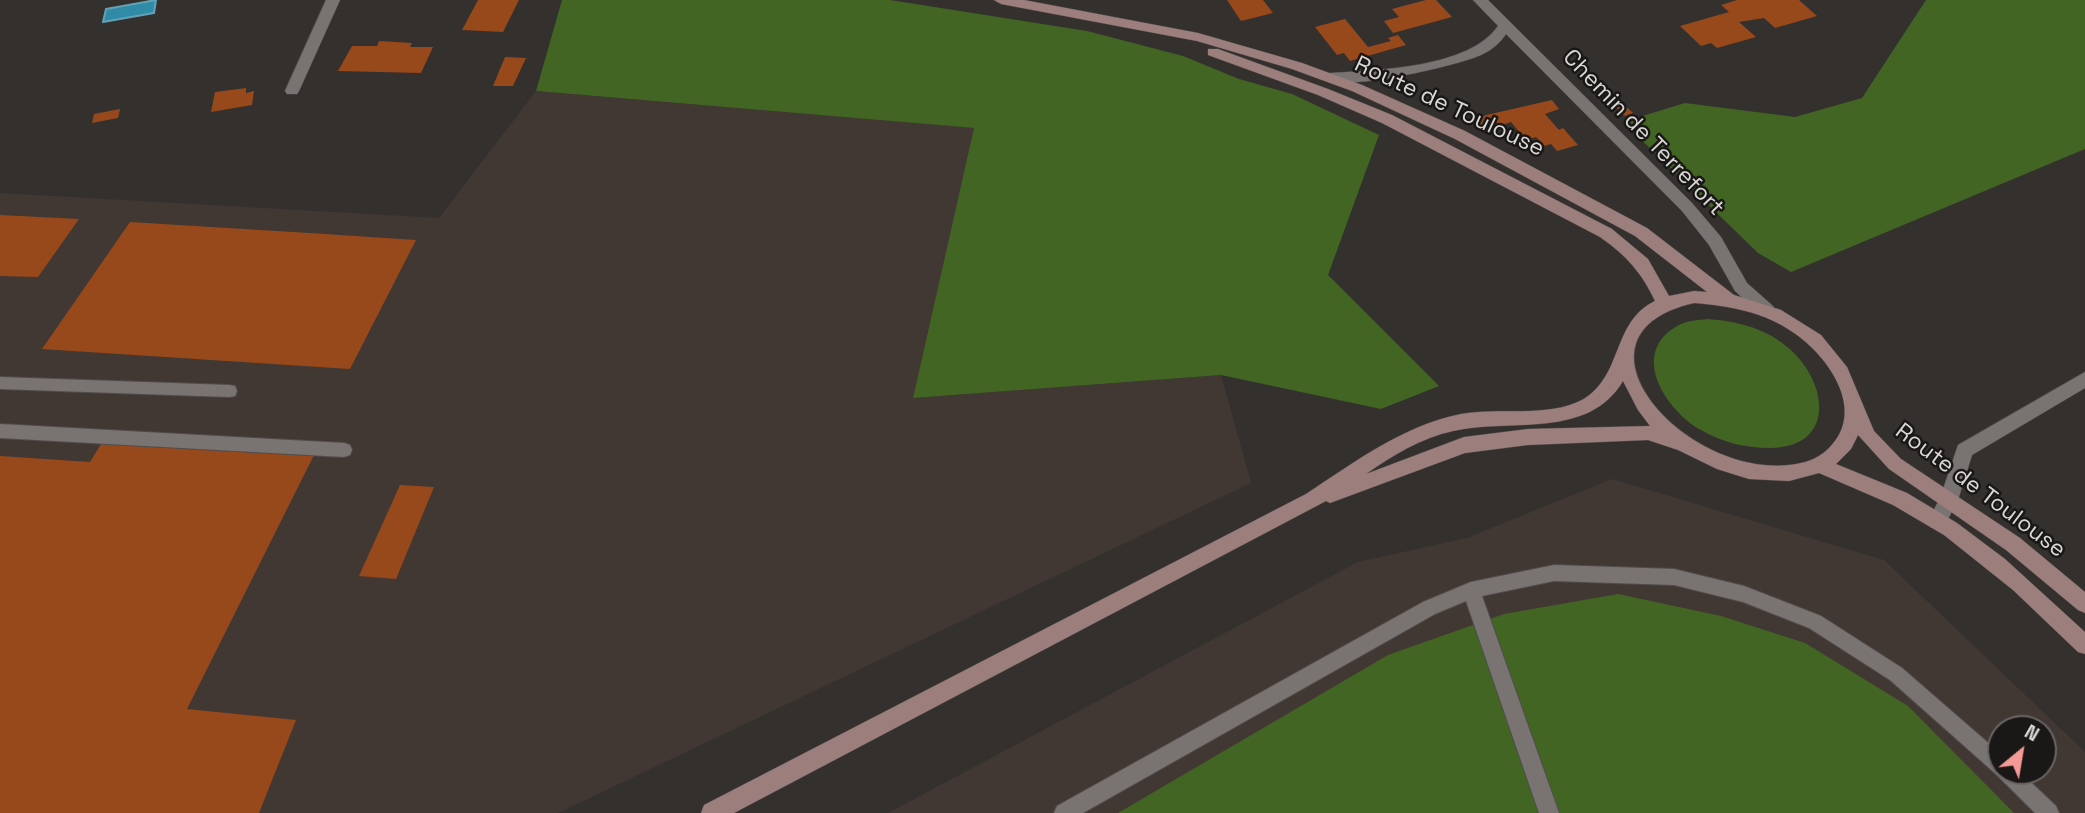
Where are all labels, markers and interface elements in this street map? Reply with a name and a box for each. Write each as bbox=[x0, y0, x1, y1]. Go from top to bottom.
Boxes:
street label: Chemin de Terrefort bbox=[1557, 44, 1729, 222]
street label: Route de Toulouse bbox=[1350, 51, 1548, 163]
street label: Route de Toulouse bbox=[1889, 418, 2071, 564]
north arrow bbox=[1987, 715, 2057, 785]
text: N bbox=[2020, 719, 2044, 747]

